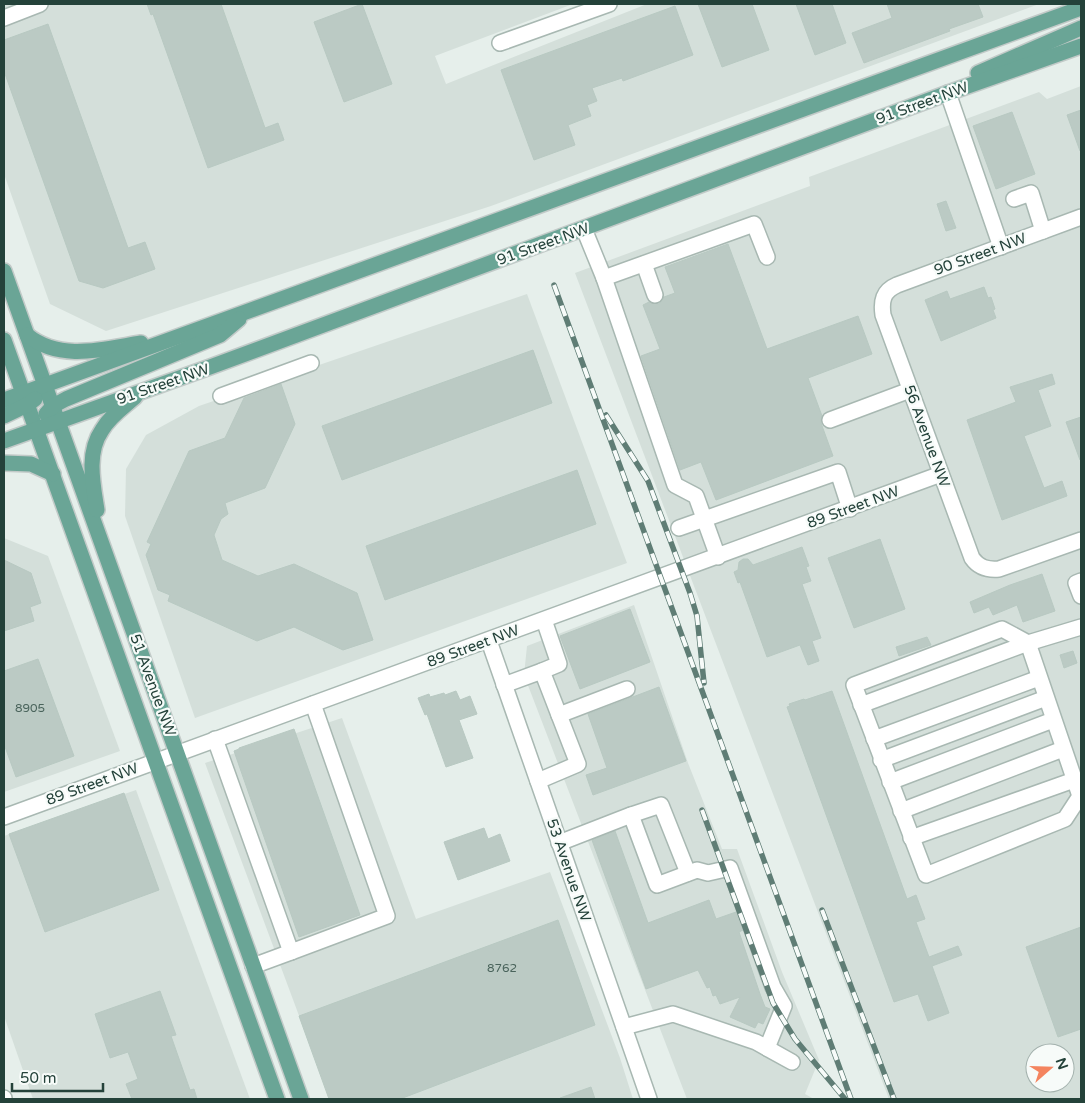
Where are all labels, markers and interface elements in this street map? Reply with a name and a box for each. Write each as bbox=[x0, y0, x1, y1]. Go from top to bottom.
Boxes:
street label: 91 Street NW bbox=[873, 78, 971, 128]
street label: 91 Street NW bbox=[494, 219, 592, 269]
street label: 90 Street NW bbox=[931, 229, 1029, 279]
street label: 91 Street NW bbox=[114, 360, 212, 408]
street label: 56 Avenue NW bbox=[900, 382, 954, 490]
street label: 89 Street NW bbox=[804, 482, 902, 532]
street label: 89 Street NW bbox=[424, 621, 522, 671]
street label: 51 Avenue NW bbox=[126, 631, 180, 739]
house number: 8905 bbox=[15, 701, 45, 715]
street label: 89 Street NW bbox=[43, 759, 141, 809]
street label: 53 Avenue NW bbox=[543, 816, 595, 924]
house number: 8762 bbox=[487, 961, 517, 975]
north arrow bbox=[1025, 1043, 1075, 1093]
text: N bbox=[1052, 1056, 1072, 1072]
scale bar bbox=[12, 1060, 104, 1092]
text: 50 m bbox=[20, 1069, 57, 1087]

